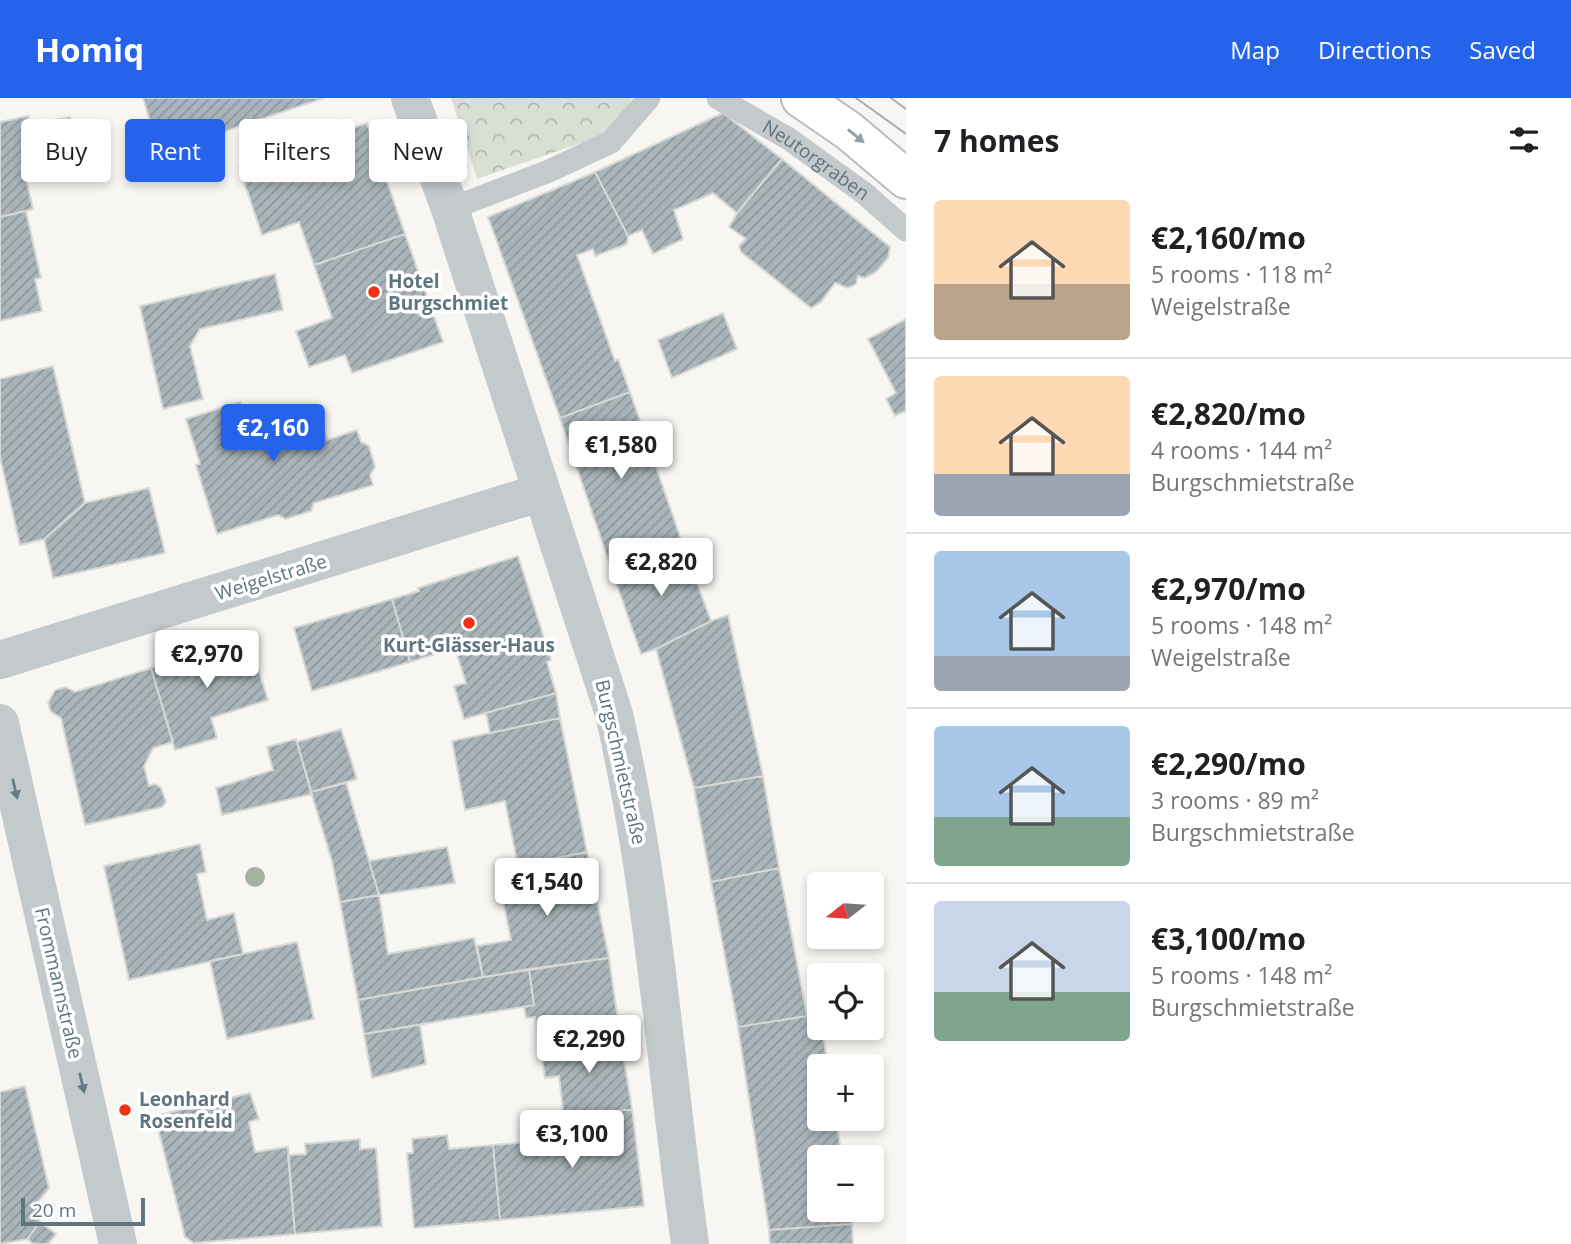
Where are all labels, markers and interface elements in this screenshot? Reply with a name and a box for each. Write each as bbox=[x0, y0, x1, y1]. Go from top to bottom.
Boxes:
text: Homiq bbox=[35, 27, 144, 72]
text: Map bbox=[1230, 33, 1280, 66]
text: Directions bbox=[1318, 33, 1431, 66]
text: Saved bbox=[1469, 33, 1536, 66]
street label: Neutorgraben bbox=[758, 113, 875, 206]
chip: Buy bbox=[21, 119, 111, 182]
chip: Rent bbox=[125, 119, 225, 182]
chip: Filters bbox=[239, 119, 355, 182]
chip: New bbox=[369, 119, 467, 182]
text: 7 homes bbox=[934, 120, 1059, 161]
icon: filters bbox=[1505, 121, 1543, 159]
one-way arrow bbox=[847, 128, 864, 143]
text: €2,160/mo bbox=[1151, 217, 1306, 258]
icon: home bbox=[990, 228, 1074, 312]
text: 5 rooms · 118 m² bbox=[1151, 258, 1332, 290]
place label: Hotel Burgschmiet bbox=[388, 268, 508, 316]
marker: Hotel Burgschmiet bbox=[366, 284, 382, 300]
text: Weigelstraße bbox=[1151, 290, 1291, 322]
text: €2,820/mo bbox=[1151, 393, 1306, 434]
pin: €2,160 bbox=[216, 404, 330, 464]
icon: home bbox=[990, 404, 1074, 488]
text: €2,160 bbox=[237, 411, 309, 443]
pin: €1,580 bbox=[564, 422, 678, 481]
text: €1,580 bbox=[585, 428, 657, 460]
text: 4 rooms · 144 m² bbox=[1151, 434, 1332, 466]
text: Burgschmietstraße bbox=[1151, 466, 1355, 498]
pin: €2,820 bbox=[604, 538, 718, 598]
text: €2,820 bbox=[625, 545, 697, 577]
street label: Weigelstraße bbox=[212, 548, 330, 606]
text: €2,970/mo bbox=[1151, 568, 1306, 609]
icon: home bbox=[990, 579, 1074, 663]
text: 5 rooms · 148 m² bbox=[1151, 609, 1332, 641]
marker: Kurt-Glässer-Haus bbox=[461, 615, 477, 631]
pin: €2,970 bbox=[150, 630, 264, 690]
place label: Kurt-Glässer-Haus bbox=[383, 632, 555, 658]
text: €2,970 bbox=[171, 637, 243, 669]
text: Weigelstraße bbox=[1151, 641, 1291, 673]
street label: Burgschmietstraße bbox=[589, 677, 653, 847]
text: €2,290/mo bbox=[1151, 743, 1306, 784]
icon: home bbox=[990, 754, 1074, 838]
one-way arrow bbox=[10, 778, 21, 800]
text: 3 rooms · 89 m² bbox=[1151, 784, 1319, 816]
text: Burgschmietstraße bbox=[1151, 816, 1355, 848]
pin: €1,540 bbox=[490, 858, 604, 918]
text: €1,540 bbox=[511, 865, 583, 897]
north arrow bbox=[807, 872, 884, 948]
map controls bbox=[807, 872, 884, 1222]
street label: Frommannstraße bbox=[29, 905, 89, 1061]
text: €3,100/mo bbox=[1151, 918, 1306, 959]
icon: home bbox=[990, 929, 1074, 1013]
text: 5 rooms · 148 m² bbox=[1151, 959, 1332, 991]
button: locate bbox=[807, 963, 884, 1040]
text: Burgschmietstraße bbox=[1151, 991, 1355, 1023]
pin: €2,290 bbox=[532, 1016, 646, 1075]
text: €2,290 bbox=[553, 1022, 625, 1054]
button: + bbox=[807, 1054, 884, 1131]
one-way arrow bbox=[76, 1072, 87, 1094]
place label: Leonhard Rosenfeld bbox=[139, 1086, 233, 1134]
marker: Leonhard Rosenfeld bbox=[117, 1102, 133, 1118]
pin: €3,100 bbox=[515, 1110, 629, 1170]
text: €3,100 bbox=[536, 1117, 608, 1149]
button: − bbox=[807, 1145, 884, 1222]
scale bar bbox=[21, 1195, 145, 1227]
text: 20 m bbox=[32, 1197, 76, 1223]

